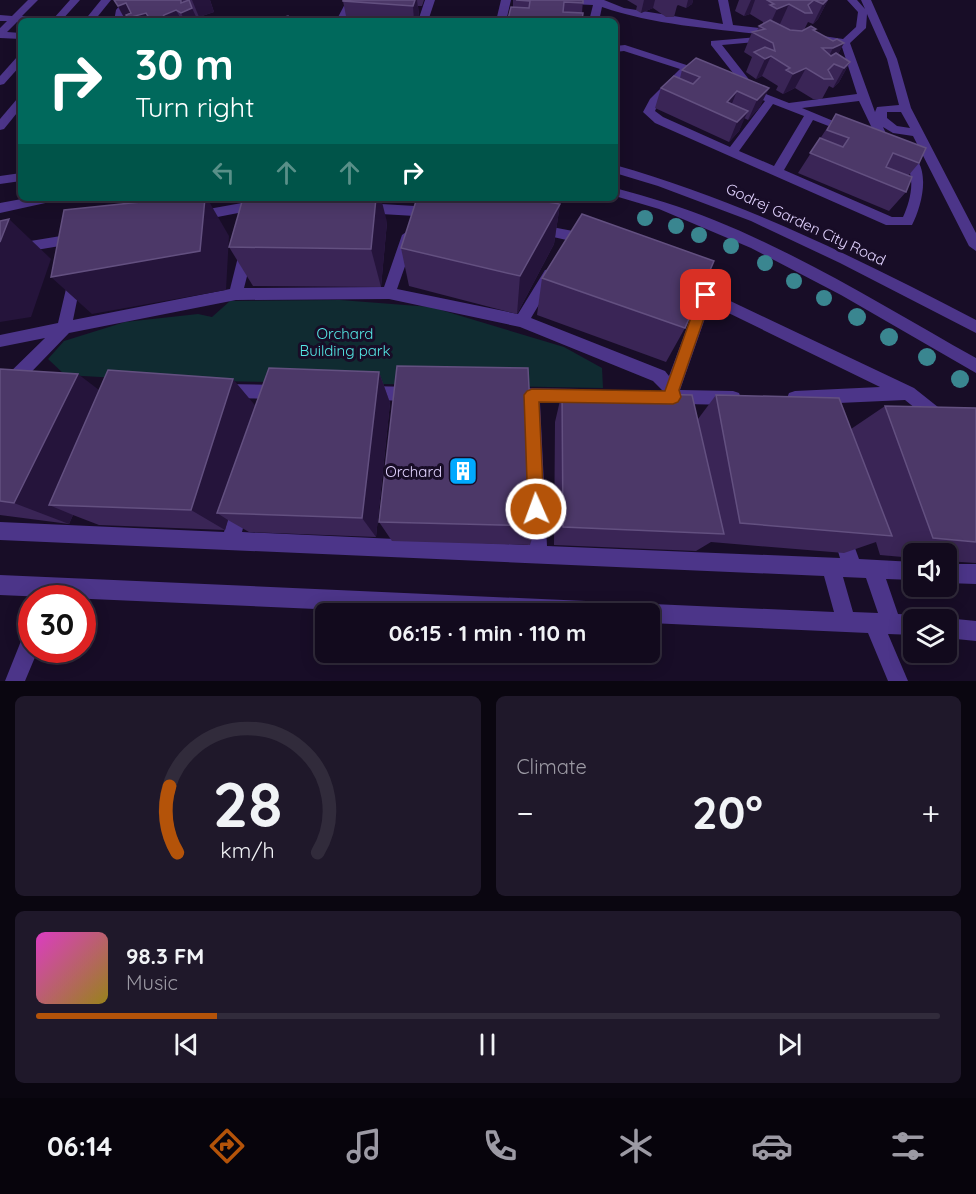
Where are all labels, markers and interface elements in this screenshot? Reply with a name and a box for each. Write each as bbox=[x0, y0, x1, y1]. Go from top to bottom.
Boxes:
text: 30 m bbox=[135, 38, 234, 91]
icon: right bbox=[36, 42, 114, 120]
text: Turn right bbox=[135, 90, 254, 124]
icon: left bbox=[207, 156, 240, 189]
icon: ahead bbox=[270, 156, 303, 189]
icon: ahead bbox=[333, 156, 366, 189]
icon: right bbox=[396, 156, 429, 189]
street label: Godrej Garden City Road bbox=[723, 179, 889, 269]
pin bbox=[680, 269, 731, 320]
icon: arrive bbox=[689, 278, 722, 311]
park label: Orchard Building park bbox=[299, 324, 391, 360]
building icon: Orchard bbox=[447, 455, 479, 487]
place label: Orchard bbox=[385, 462, 442, 481]
position arrow bbox=[504, 477, 568, 541]
map controls bbox=[903, 543, 957, 663]
button: sound bbox=[903, 543, 957, 597]
speed limit sign: 30 bbox=[18, 585, 96, 663]
button: layers bbox=[903, 609, 957, 663]
text: 06:15 · 1 min · 110 m bbox=[389, 619, 586, 647]
text: Climate bbox=[517, 754, 587, 779]
text: 28 bbox=[213, 765, 283, 843]
text: 20° bbox=[692, 784, 763, 840]
text: − bbox=[517, 792, 534, 833]
text: + bbox=[921, 792, 940, 833]
text: km/h bbox=[221, 837, 275, 863]
text: 98.3 FM bbox=[126, 942, 204, 970]
text: Music bbox=[126, 970, 178, 995]
icon: previous bbox=[170, 1028, 203, 1061]
icon: pause bbox=[471, 1028, 504, 1061]
icon: next bbox=[773, 1028, 806, 1061]
icon: directions bbox=[206, 1125, 248, 1167]
icon: music bbox=[343, 1125, 385, 1167]
icon: phone bbox=[479, 1125, 521, 1167]
icon: climate bbox=[615, 1125, 657, 1167]
icon: car bbox=[751, 1125, 793, 1167]
icon: filters bbox=[887, 1125, 929, 1167]
text: 06:14 bbox=[47, 1129, 112, 1163]

